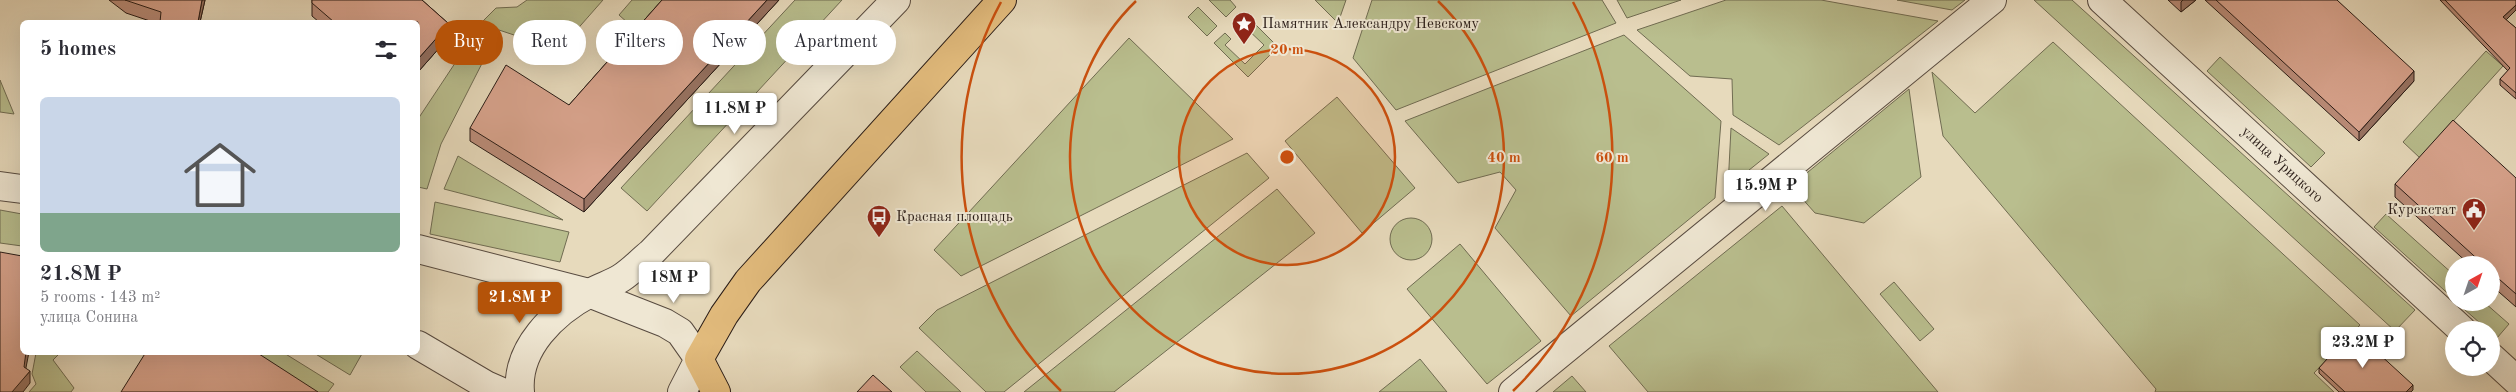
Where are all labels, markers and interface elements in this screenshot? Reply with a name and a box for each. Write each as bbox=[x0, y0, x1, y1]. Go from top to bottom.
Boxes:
place icon: Памятник Александру Невскому bbox=[1231, 11, 1257, 45]
place label: Памятник Александру Невскому bbox=[1262, 17, 1479, 32]
chip: Buy bbox=[435, 20, 503, 65]
chip: Rent bbox=[513, 20, 586, 65]
chip: Filters bbox=[596, 20, 683, 65]
chip: New bbox=[693, 20, 766, 65]
chip: Apartment bbox=[776, 20, 896, 65]
icon: filters bbox=[372, 36, 400, 64]
text: 5 homes bbox=[40, 39, 116, 60]
text: 20 m bbox=[1270, 43, 1304, 58]
pin: 11.8M ₽ bbox=[689, 92, 781, 135]
text: 11.8M ₽ bbox=[704, 101, 766, 117]
street label: улица Урицкого bbox=[2238, 124, 2326, 206]
icon: home bbox=[175, 130, 265, 220]
centre of rings bbox=[1278, 148, 1296, 166]
text: 40 m bbox=[1487, 151, 1521, 166]
text: 60 m bbox=[1595, 151, 1629, 166]
pin: 15.9M ₽ bbox=[1720, 170, 1812, 212]
text: 15.9M ₽ bbox=[1735, 178, 1797, 194]
public building icon: Курскстат bbox=[2461, 197, 2487, 231]
place label: Курскстат bbox=[2387, 203, 2456, 218]
bus stop icon: Красная площадь bbox=[866, 204, 892, 238]
place label: Красная площадь bbox=[896, 210, 1013, 225]
north arrow bbox=[2445, 256, 2500, 311]
map controls bbox=[2445, 256, 2500, 376]
pin: 18M ₽ bbox=[639, 262, 709, 304]
text: 21.8M ₽ bbox=[40, 264, 122, 285]
text: 18M ₽ bbox=[650, 270, 698, 286]
pin: 21.8M ₽ bbox=[474, 282, 566, 324]
text: 5 rooms · 143 m² bbox=[40, 290, 160, 306]
text: 21.8M ₽ bbox=[489, 290, 551, 306]
text: улица Сонина bbox=[40, 310, 138, 326]
button: locate bbox=[2445, 321, 2500, 376]
pin: 23.2M ₽ bbox=[2317, 326, 2409, 369]
text: 23.2M ₽ bbox=[2332, 335, 2394, 351]

